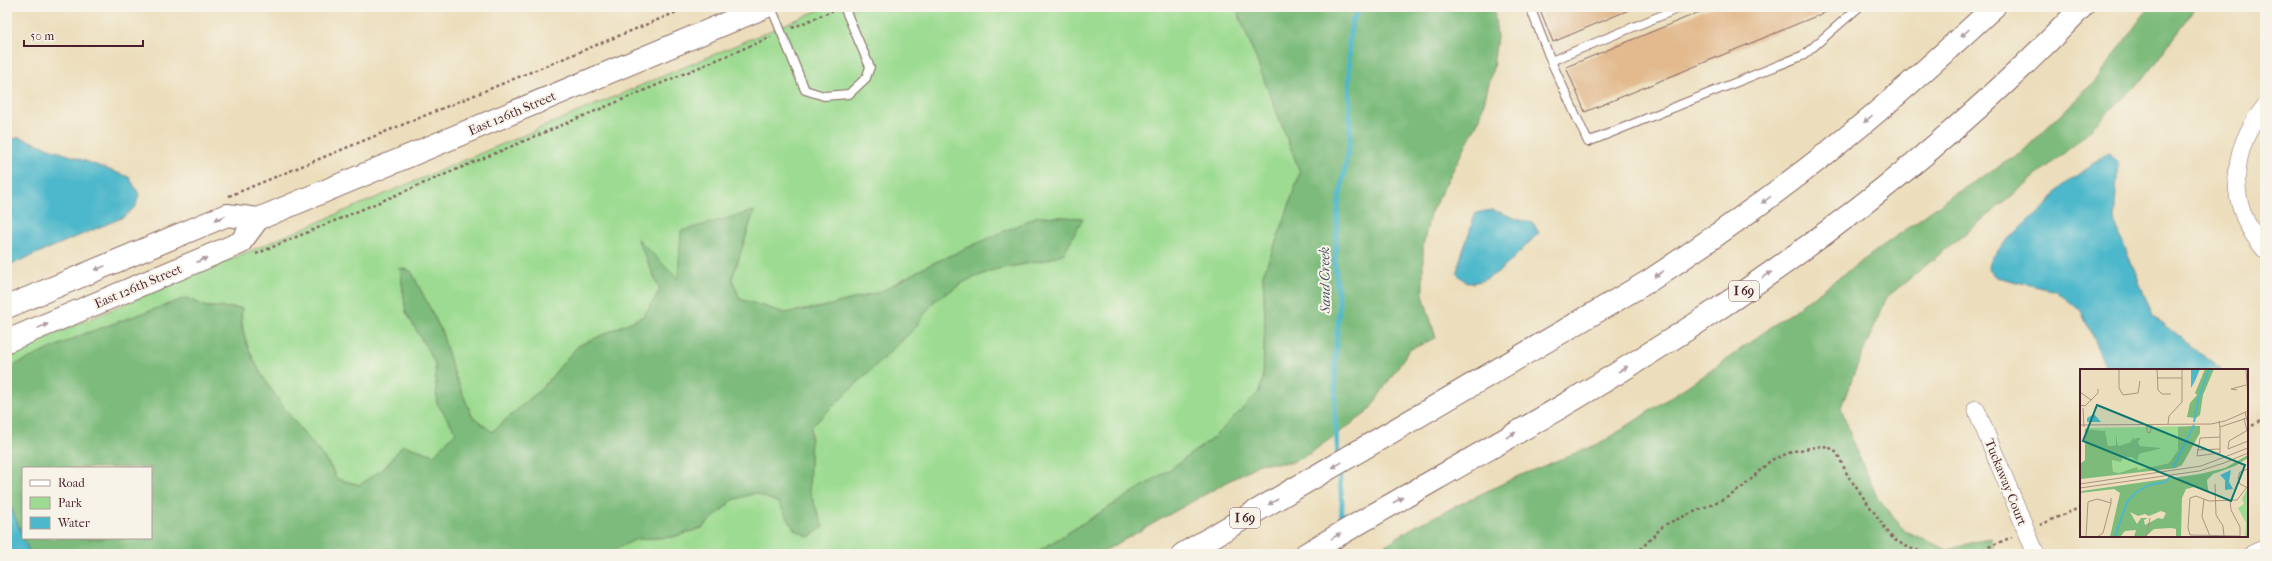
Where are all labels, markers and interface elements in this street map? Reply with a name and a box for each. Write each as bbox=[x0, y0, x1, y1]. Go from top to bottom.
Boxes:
scale bar bbox=[24, 22, 143, 48]
text: 50 m bbox=[30, 29, 54, 43]
one-way arrow bbox=[1960, 29, 1970, 38]
street label: East 126th Street bbox=[466, 88, 558, 138]
one-way arrow bbox=[1862, 115, 1873, 124]
one-way arrow bbox=[1760, 195, 1771, 204]
one-way arrow bbox=[214, 215, 226, 221]
water label: Sand Creek bbox=[1316, 246, 1334, 315]
one-way arrow bbox=[196, 256, 208, 262]
street label: East 126th Street bbox=[92, 261, 184, 311]
one-way arrow bbox=[95, 265, 106, 271]
one-way arrow bbox=[1654, 270, 1664, 278]
one-way arrow bbox=[1762, 271, 1772, 279]
road number: I 69 bbox=[1729, 281, 1759, 301]
one-way arrow bbox=[37, 323, 49, 329]
one-way arrow bbox=[1617, 365, 1629, 372]
inset map bbox=[2080, 369, 2248, 537]
one-way arrow bbox=[1505, 431, 1517, 438]
street label: Tuckaway Court bbox=[1982, 437, 2030, 528]
one-way arrow bbox=[1332, 461, 1342, 469]
legend bbox=[22, 467, 152, 539]
text: Road bbox=[58, 476, 85, 490]
text: Park bbox=[58, 496, 83, 510]
one-way arrow bbox=[1392, 496, 1404, 503]
one-way arrow bbox=[1267, 498, 1279, 505]
road number: I 69 bbox=[1230, 508, 1260, 528]
text: Water bbox=[57, 516, 91, 530]
one-way arrow bbox=[1330, 532, 1342, 539]

